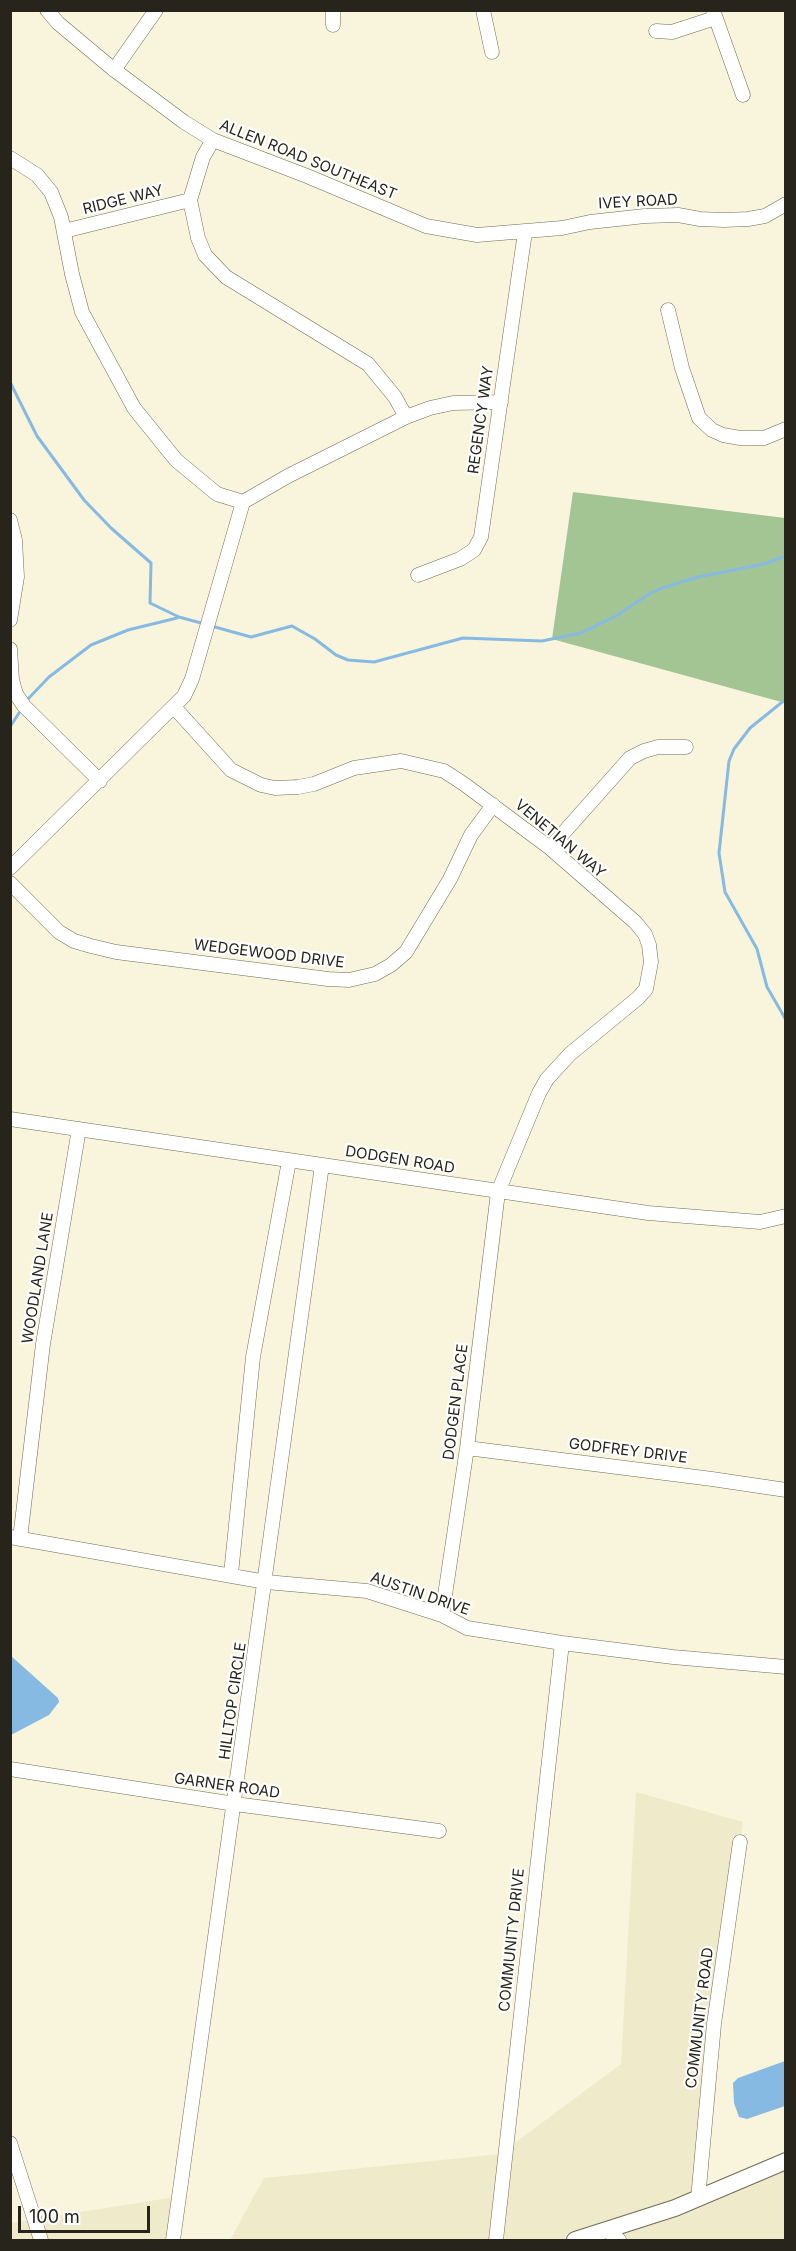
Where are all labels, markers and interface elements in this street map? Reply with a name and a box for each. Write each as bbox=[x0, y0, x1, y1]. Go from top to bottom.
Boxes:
street label: ALLEN ROAD SOUTHEAST bbox=[217, 116, 399, 204]
street label: RIDGE WAY bbox=[81, 181, 165, 219]
street label: IVEY ROAD bbox=[598, 191, 678, 213]
street label: REGENCY WAY bbox=[465, 365, 497, 475]
street label: VENETIAN WAY bbox=[511, 796, 609, 882]
street label: WEDGEWOOD DRIVE bbox=[193, 936, 345, 972]
street label: DODGEN ROAD bbox=[344, 1142, 456, 1178]
street label: WOODLAND LANE bbox=[19, 1211, 57, 1345]
street label: DODGEN PLACE bbox=[440, 1343, 472, 1461]
street label: GODFREY DRIVE bbox=[568, 1435, 688, 1467]
street label: AUSTIN DRIVE bbox=[368, 1569, 472, 1619]
street label: HILLTOP CIRCLE bbox=[216, 1641, 250, 1761]
street label: GARNER ROAD bbox=[173, 1770, 281, 1802]
street label: COMMUNITY DRIVE bbox=[496, 1867, 528, 2013]
street label: COMMUNITY ROAD bbox=[682, 1946, 718, 2090]
scale bar bbox=[21, 2194, 153, 2232]
text: 100 m bbox=[29, 2206, 80, 2227]

